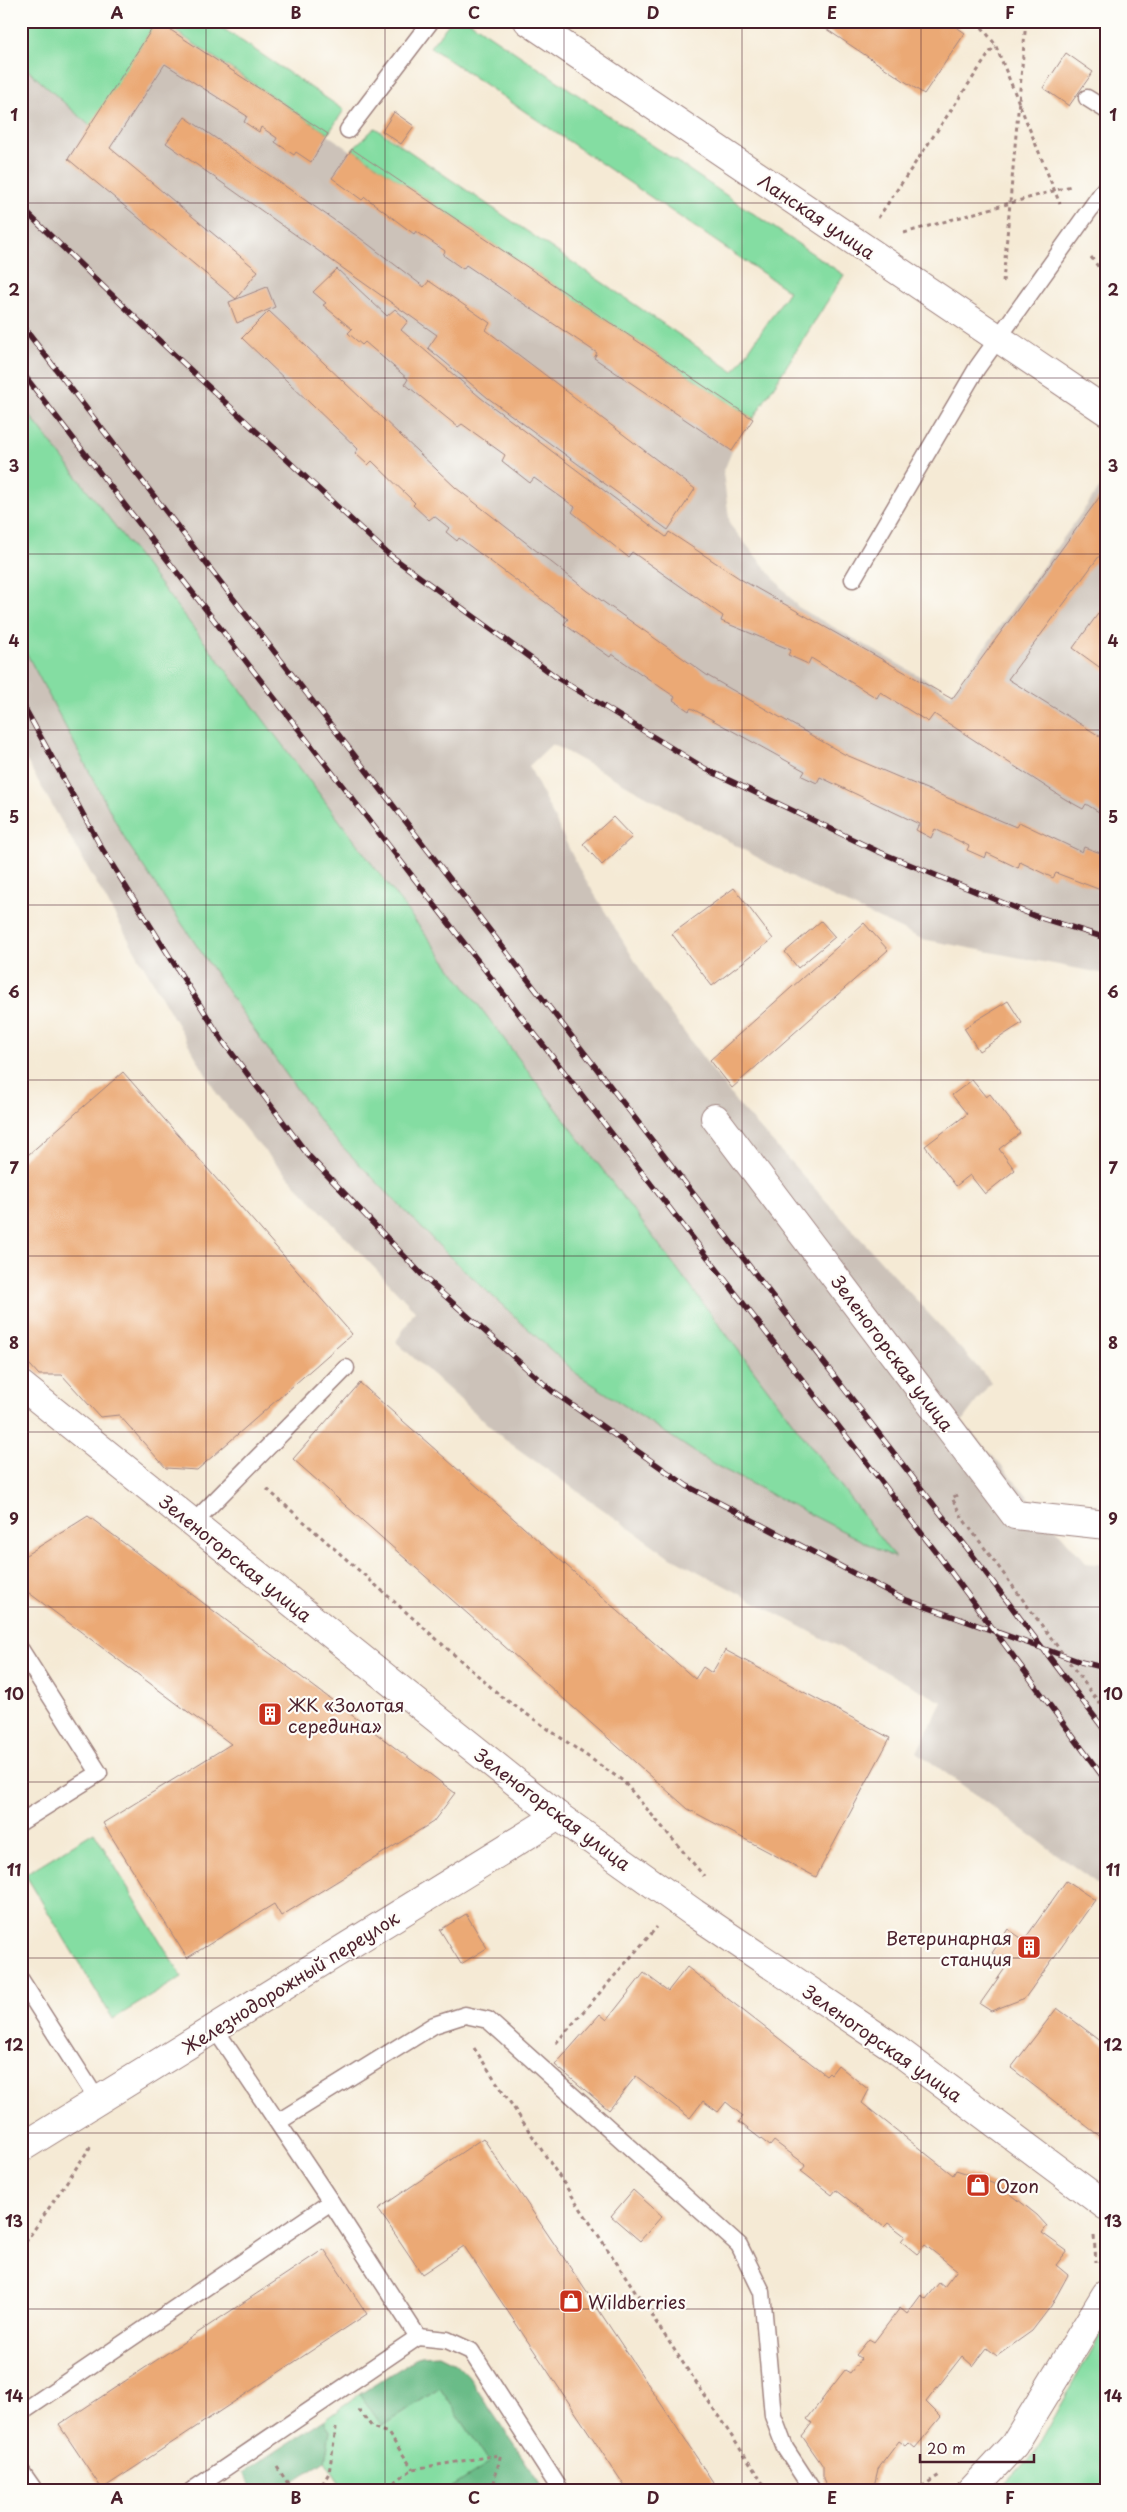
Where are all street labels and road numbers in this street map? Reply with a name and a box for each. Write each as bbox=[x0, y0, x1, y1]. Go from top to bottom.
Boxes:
street label: Ланская улица bbox=[753, 167, 882, 266]
street label: Зеленогорская улица bbox=[825, 1269, 961, 1437]
street label: Зеленогорская улица bbox=[154, 1488, 318, 1628]
street label: Зеленогорская улица bbox=[469, 1741, 637, 1877]
street label: Железнодорожный переулок bbox=[176, 1904, 404, 2060]
street label: Зеленогорская улица bbox=[798, 1978, 969, 2109]

